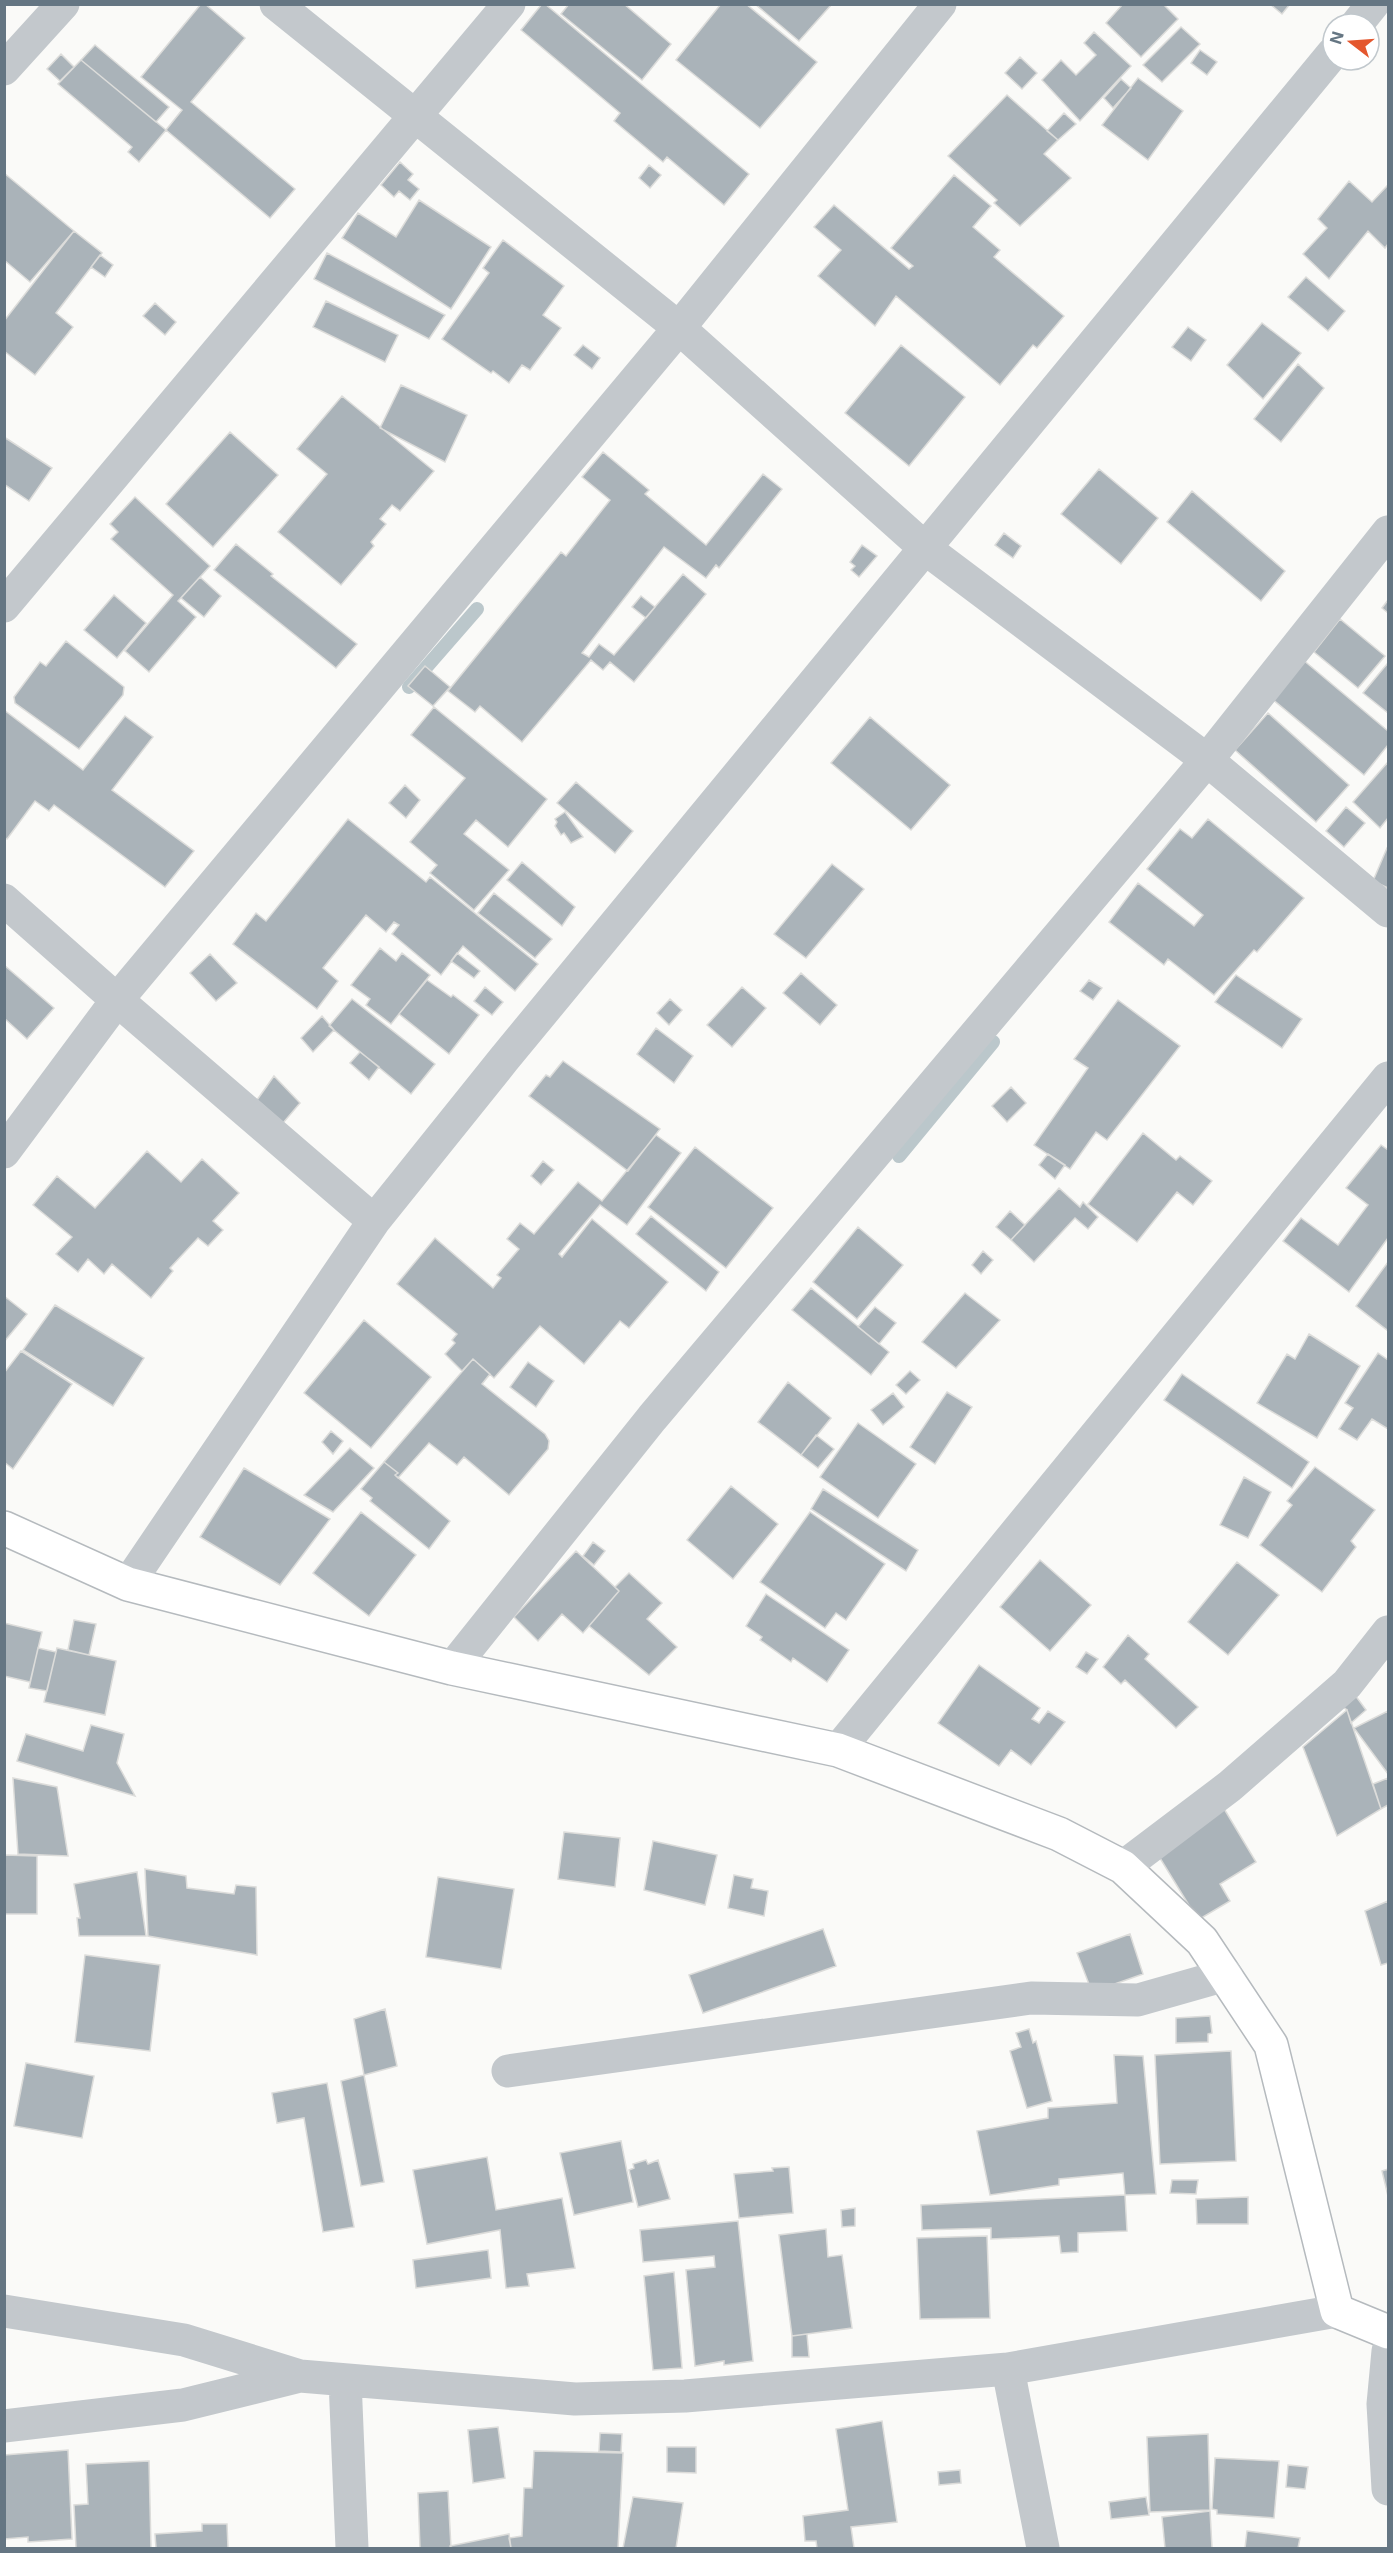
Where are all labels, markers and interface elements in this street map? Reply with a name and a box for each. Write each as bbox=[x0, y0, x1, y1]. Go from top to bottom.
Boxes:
north arrow bbox=[1321, 12, 1381, 72]
text: N bbox=[1325, 29, 1348, 46]

